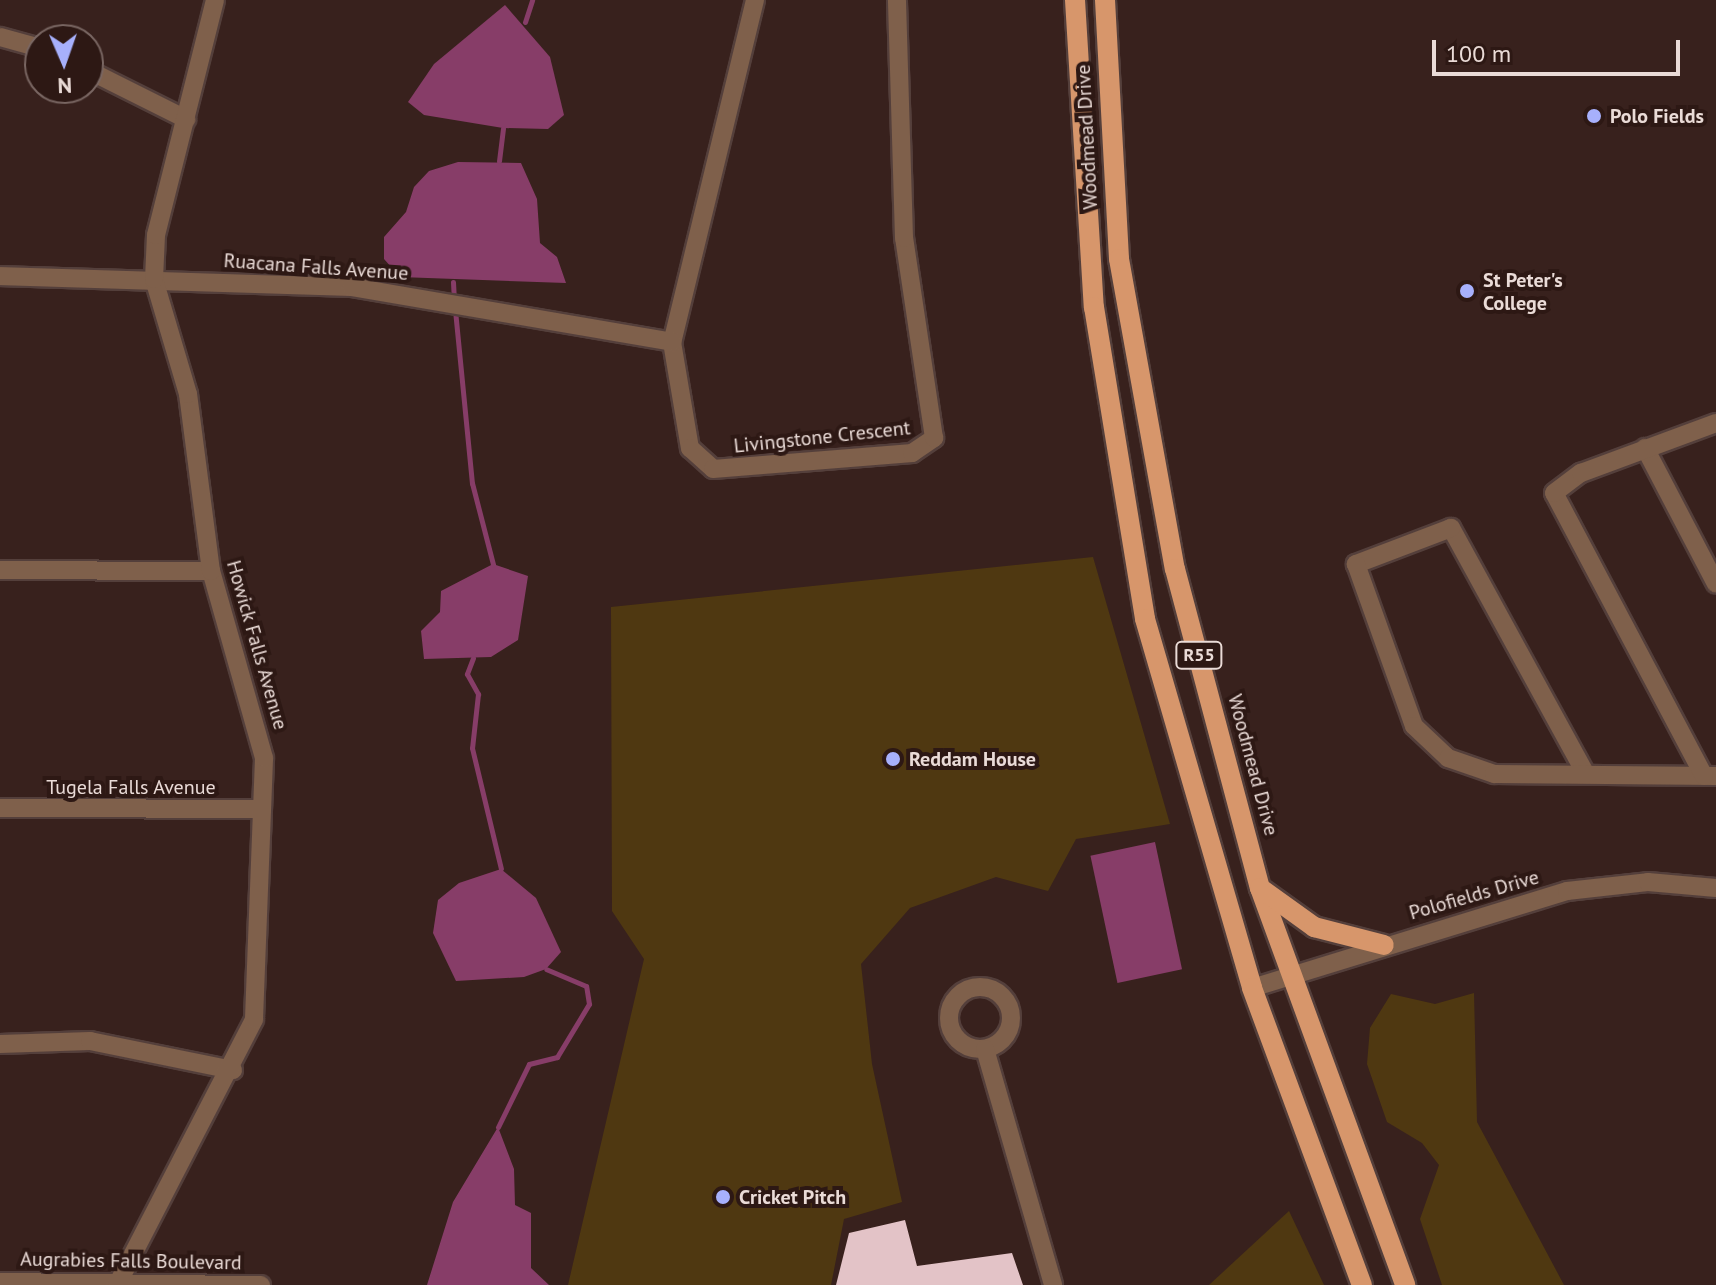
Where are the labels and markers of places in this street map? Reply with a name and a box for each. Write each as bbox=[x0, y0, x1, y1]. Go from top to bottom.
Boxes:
place label: Polo Fields bbox=[1610, 104, 1704, 128]
marker: Polo Fields bbox=[1585, 107, 1603, 125]
place label: St Peter's College bbox=[1483, 268, 1563, 315]
marker: St Peter's College bbox=[1458, 282, 1476, 300]
place label: Reddam House bbox=[909, 747, 1036, 771]
marker: Reddam House bbox=[884, 750, 902, 768]
place label: Cricket Pitch bbox=[739, 1185, 846, 1209]
marker: Cricket Pitch bbox=[714, 1188, 732, 1206]

